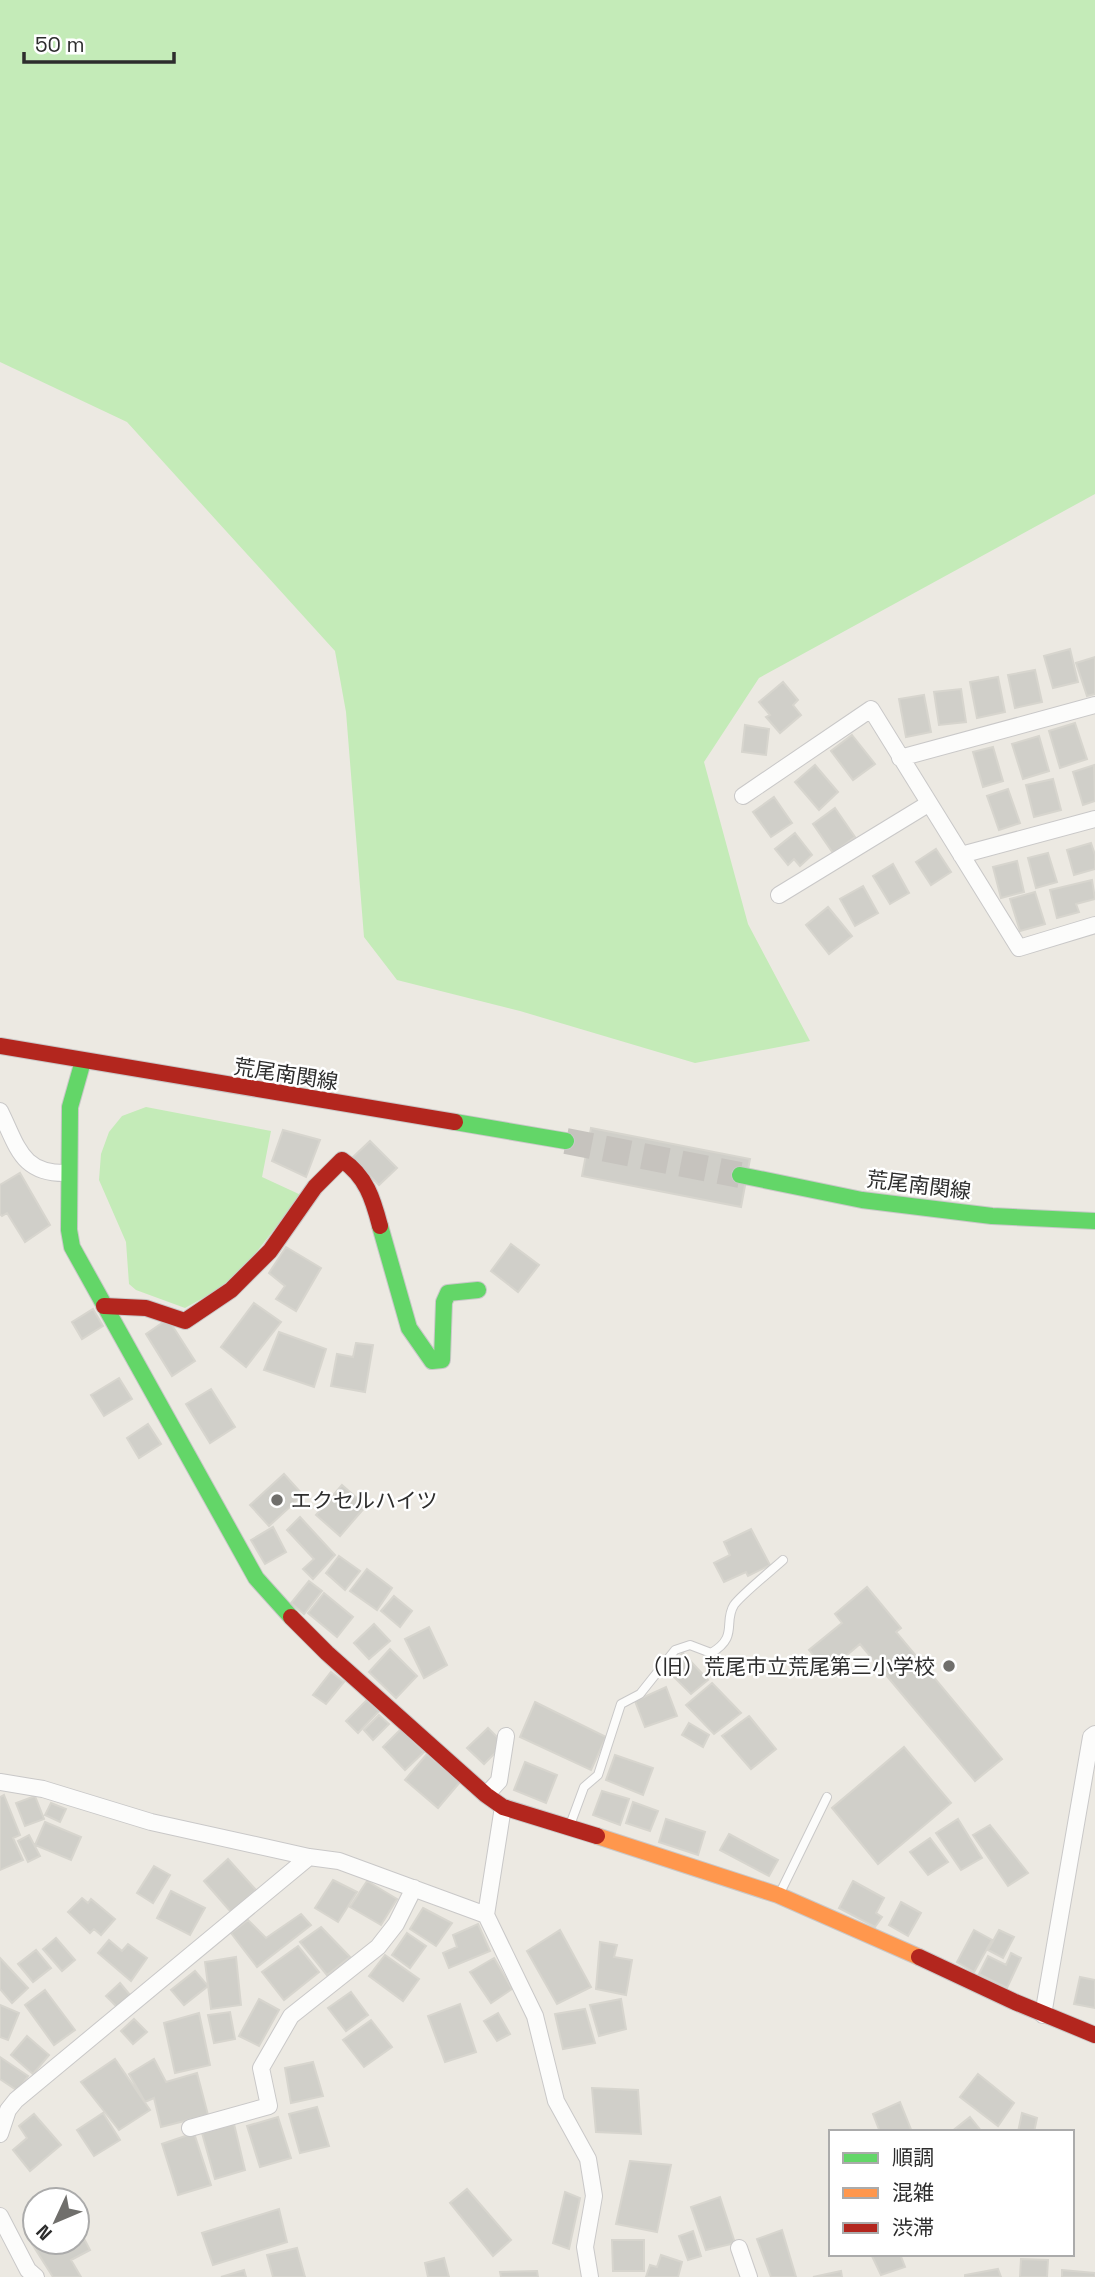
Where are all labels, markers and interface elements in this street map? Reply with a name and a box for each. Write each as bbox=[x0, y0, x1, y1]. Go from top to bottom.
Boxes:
scale bar bbox=[24, 21, 175, 65]
text: 50 m bbox=[35, 31, 85, 58]
street label: 荒尾南関線 bbox=[232, 1052, 340, 1096]
street label: 荒尾南関線 bbox=[865, 1165, 973, 1205]
place label: エクセルハイツ bbox=[291, 1487, 438, 1514]
marker: エクセルハイツ bbox=[269, 1492, 285, 1508]
place label: （旧）荒尾市立荒尾第三小学校 bbox=[641, 1653, 935, 1680]
marker: （旧）荒尾市立荒尾第三小学校 bbox=[941, 1658, 957, 1674]
legend bbox=[829, 2130, 1074, 2256]
text: 順調 bbox=[892, 2144, 934, 2171]
text: 混雑 bbox=[892, 2179, 934, 2206]
north arrow bbox=[21, 2186, 91, 2256]
text: 渋滞 bbox=[892, 2214, 934, 2241]
text: N bbox=[31, 2219, 58, 2246]

